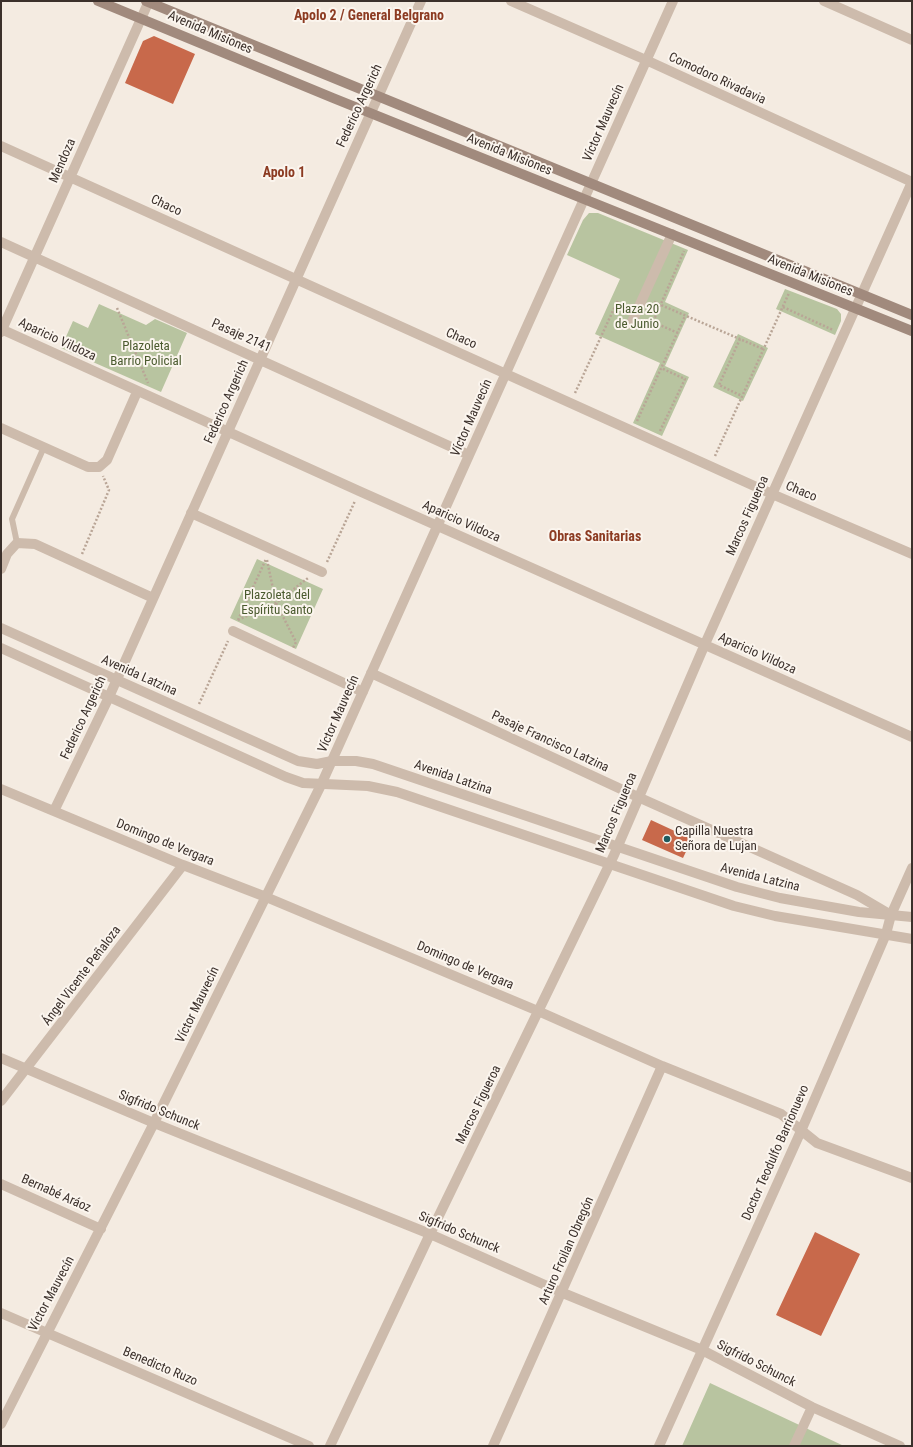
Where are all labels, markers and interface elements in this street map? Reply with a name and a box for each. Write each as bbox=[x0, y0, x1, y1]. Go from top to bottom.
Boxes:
street label: Avenida Misiones bbox=[165, 8, 255, 58]
district label: Apolo 2 / General Belgrano bbox=[294, 8, 444, 24]
street label: Comodoro Rivadavia bbox=[666, 50, 768, 108]
street label: Federico Argerich bbox=[334, 62, 386, 150]
street label: Víctor Mauvecín bbox=[580, 82, 628, 164]
street label: Avenida Misiones bbox=[464, 131, 554, 179]
street label: Mendoza bbox=[46, 136, 80, 186]
district label: Apolo 1 bbox=[263, 165, 305, 181]
street label: Chaco bbox=[148, 192, 184, 220]
street label: Avenida Misiones bbox=[765, 252, 855, 300]
park label: Plaza 20 de Junio bbox=[615, 302, 659, 333]
street label: Aparicio Vildoza bbox=[16, 315, 98, 365]
street label: Pasaje 2141 bbox=[209, 316, 273, 356]
street label: Chaco bbox=[443, 325, 479, 353]
park label: Plazoleta Barrio Policial bbox=[110, 339, 182, 370]
street label: Federico Argerich bbox=[202, 358, 252, 446]
street label: Víctor Mauvecín bbox=[448, 377, 496, 459]
street label: Marcos Figueroa bbox=[723, 474, 773, 558]
street label: Chaco bbox=[783, 478, 819, 506]
street label: Aparicio Vildoza bbox=[420, 498, 502, 546]
district label: Obras Sanitarias bbox=[549, 529, 641, 545]
park label: Plazoleta del Espíritu Santo bbox=[241, 588, 313, 619]
street label: Aparicio Vildoza bbox=[716, 630, 798, 678]
street label: Avenida Latzina bbox=[99, 652, 179, 700]
street label: Víctor Mauvecín bbox=[315, 673, 363, 755]
street label: Federico Argerich bbox=[58, 674, 110, 762]
street label: Pasaje Francisco Latzina bbox=[489, 708, 611, 776]
street label: Avenida Latzina bbox=[412, 757, 494, 799]
street label: Marcos Figueroa bbox=[593, 770, 641, 856]
street label: Domingo de Vergara bbox=[114, 816, 216, 870]
place label: Capilla Nuestra Señora de Lujan bbox=[675, 824, 757, 855]
marker: Capilla Nuestra Señora de Lujan bbox=[662, 834, 672, 844]
street label: Avenida Latzina bbox=[719, 861, 801, 895]
street label: Ángel Vicente Peñaloza bbox=[39, 923, 125, 1029]
street label: Domingo de Vergara bbox=[414, 939, 516, 993]
street label: Víctor Mauvecín bbox=[173, 964, 223, 1046]
street label: Marcos Figueroa bbox=[453, 1063, 505, 1147]
street label: Doctor Teodulfo Barrionuevo bbox=[739, 1083, 813, 1223]
street label: Sigfrido Schunck bbox=[116, 1088, 202, 1134]
street label: Bernabé Aráoz bbox=[19, 1172, 93, 1216]
street label: Arturo Froilan Obregón bbox=[536, 1195, 598, 1307]
street label: Sigfrido Schunck bbox=[416, 1209, 502, 1257]
street label: Víctor Mauvecín bbox=[26, 1254, 78, 1334]
street label: Sigfrido Schunck bbox=[714, 1337, 798, 1391]
street label: Benedicto Ruzo bbox=[120, 1344, 200, 1390]

